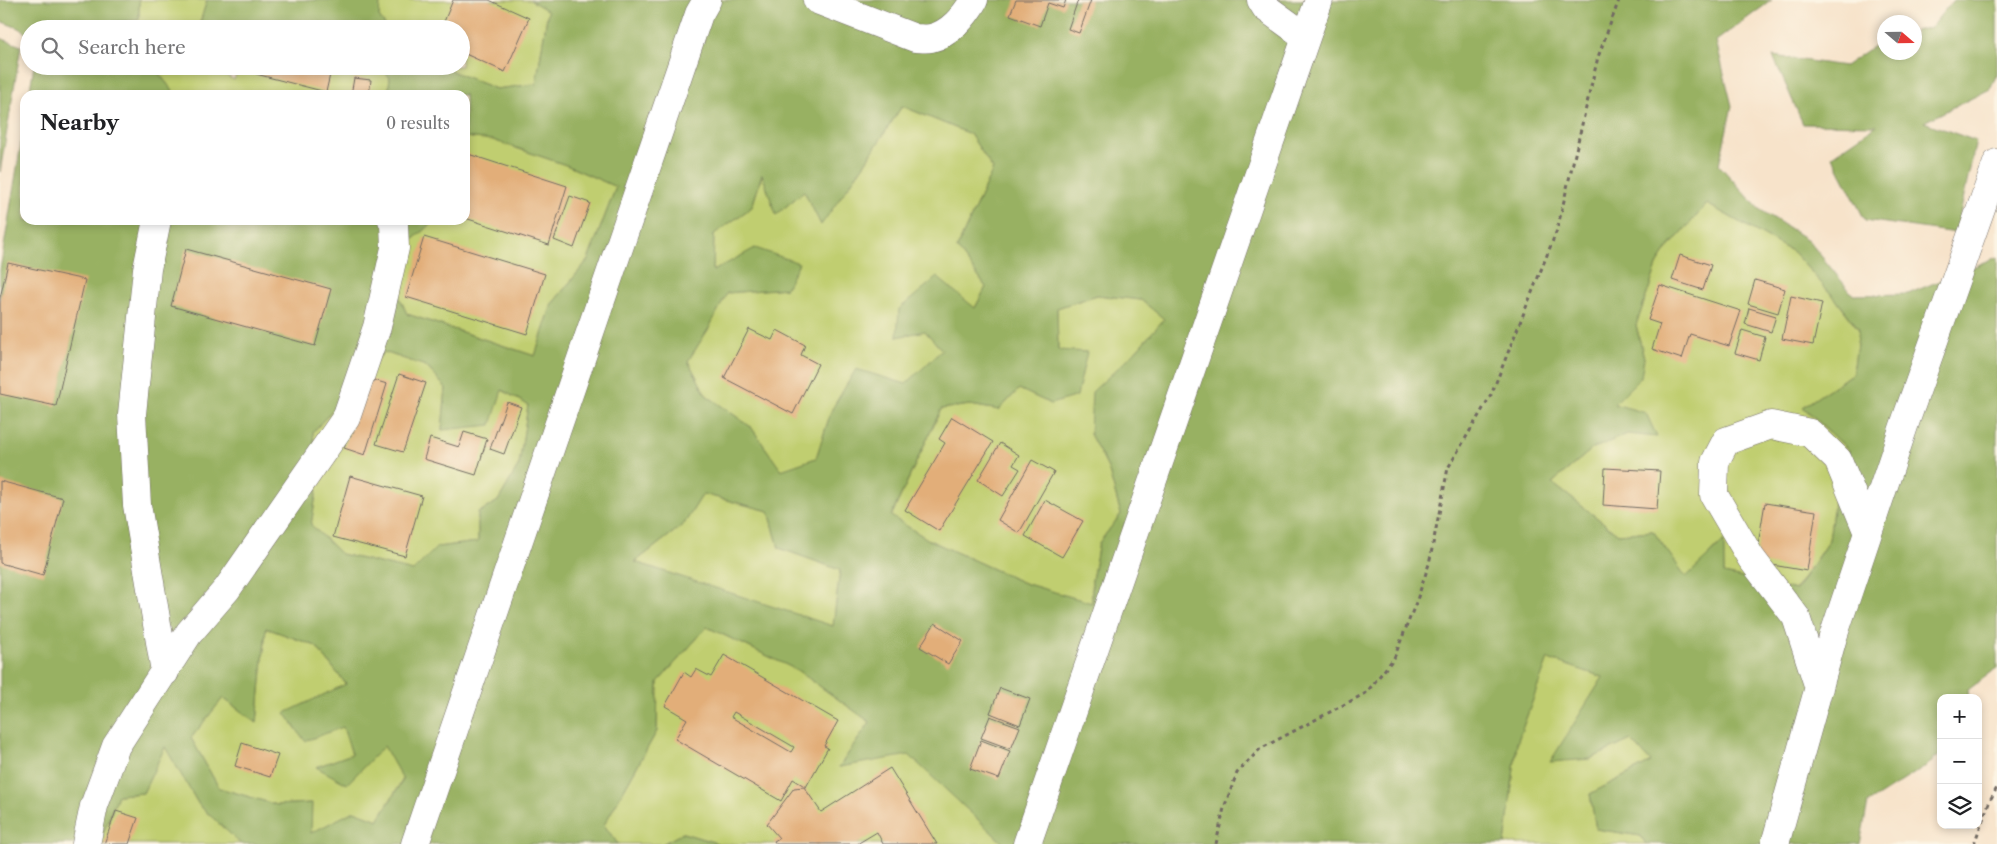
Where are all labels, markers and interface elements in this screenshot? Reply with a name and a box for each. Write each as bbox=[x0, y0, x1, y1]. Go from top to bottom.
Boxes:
north arrow bbox=[1877, 15, 1922, 60]
search box bbox=[20, 20, 470, 75]
icon: search bbox=[38, 34, 66, 62]
text: Search here bbox=[78, 36, 186, 59]
text: Nearby bbox=[40, 110, 119, 135]
text: 0 results bbox=[386, 113, 450, 133]
map controls bbox=[1937, 694, 1982, 829]
button: + bbox=[1937, 694, 1982, 739]
button: − bbox=[1937, 739, 1982, 784]
button: layers bbox=[1937, 784, 1982, 829]

